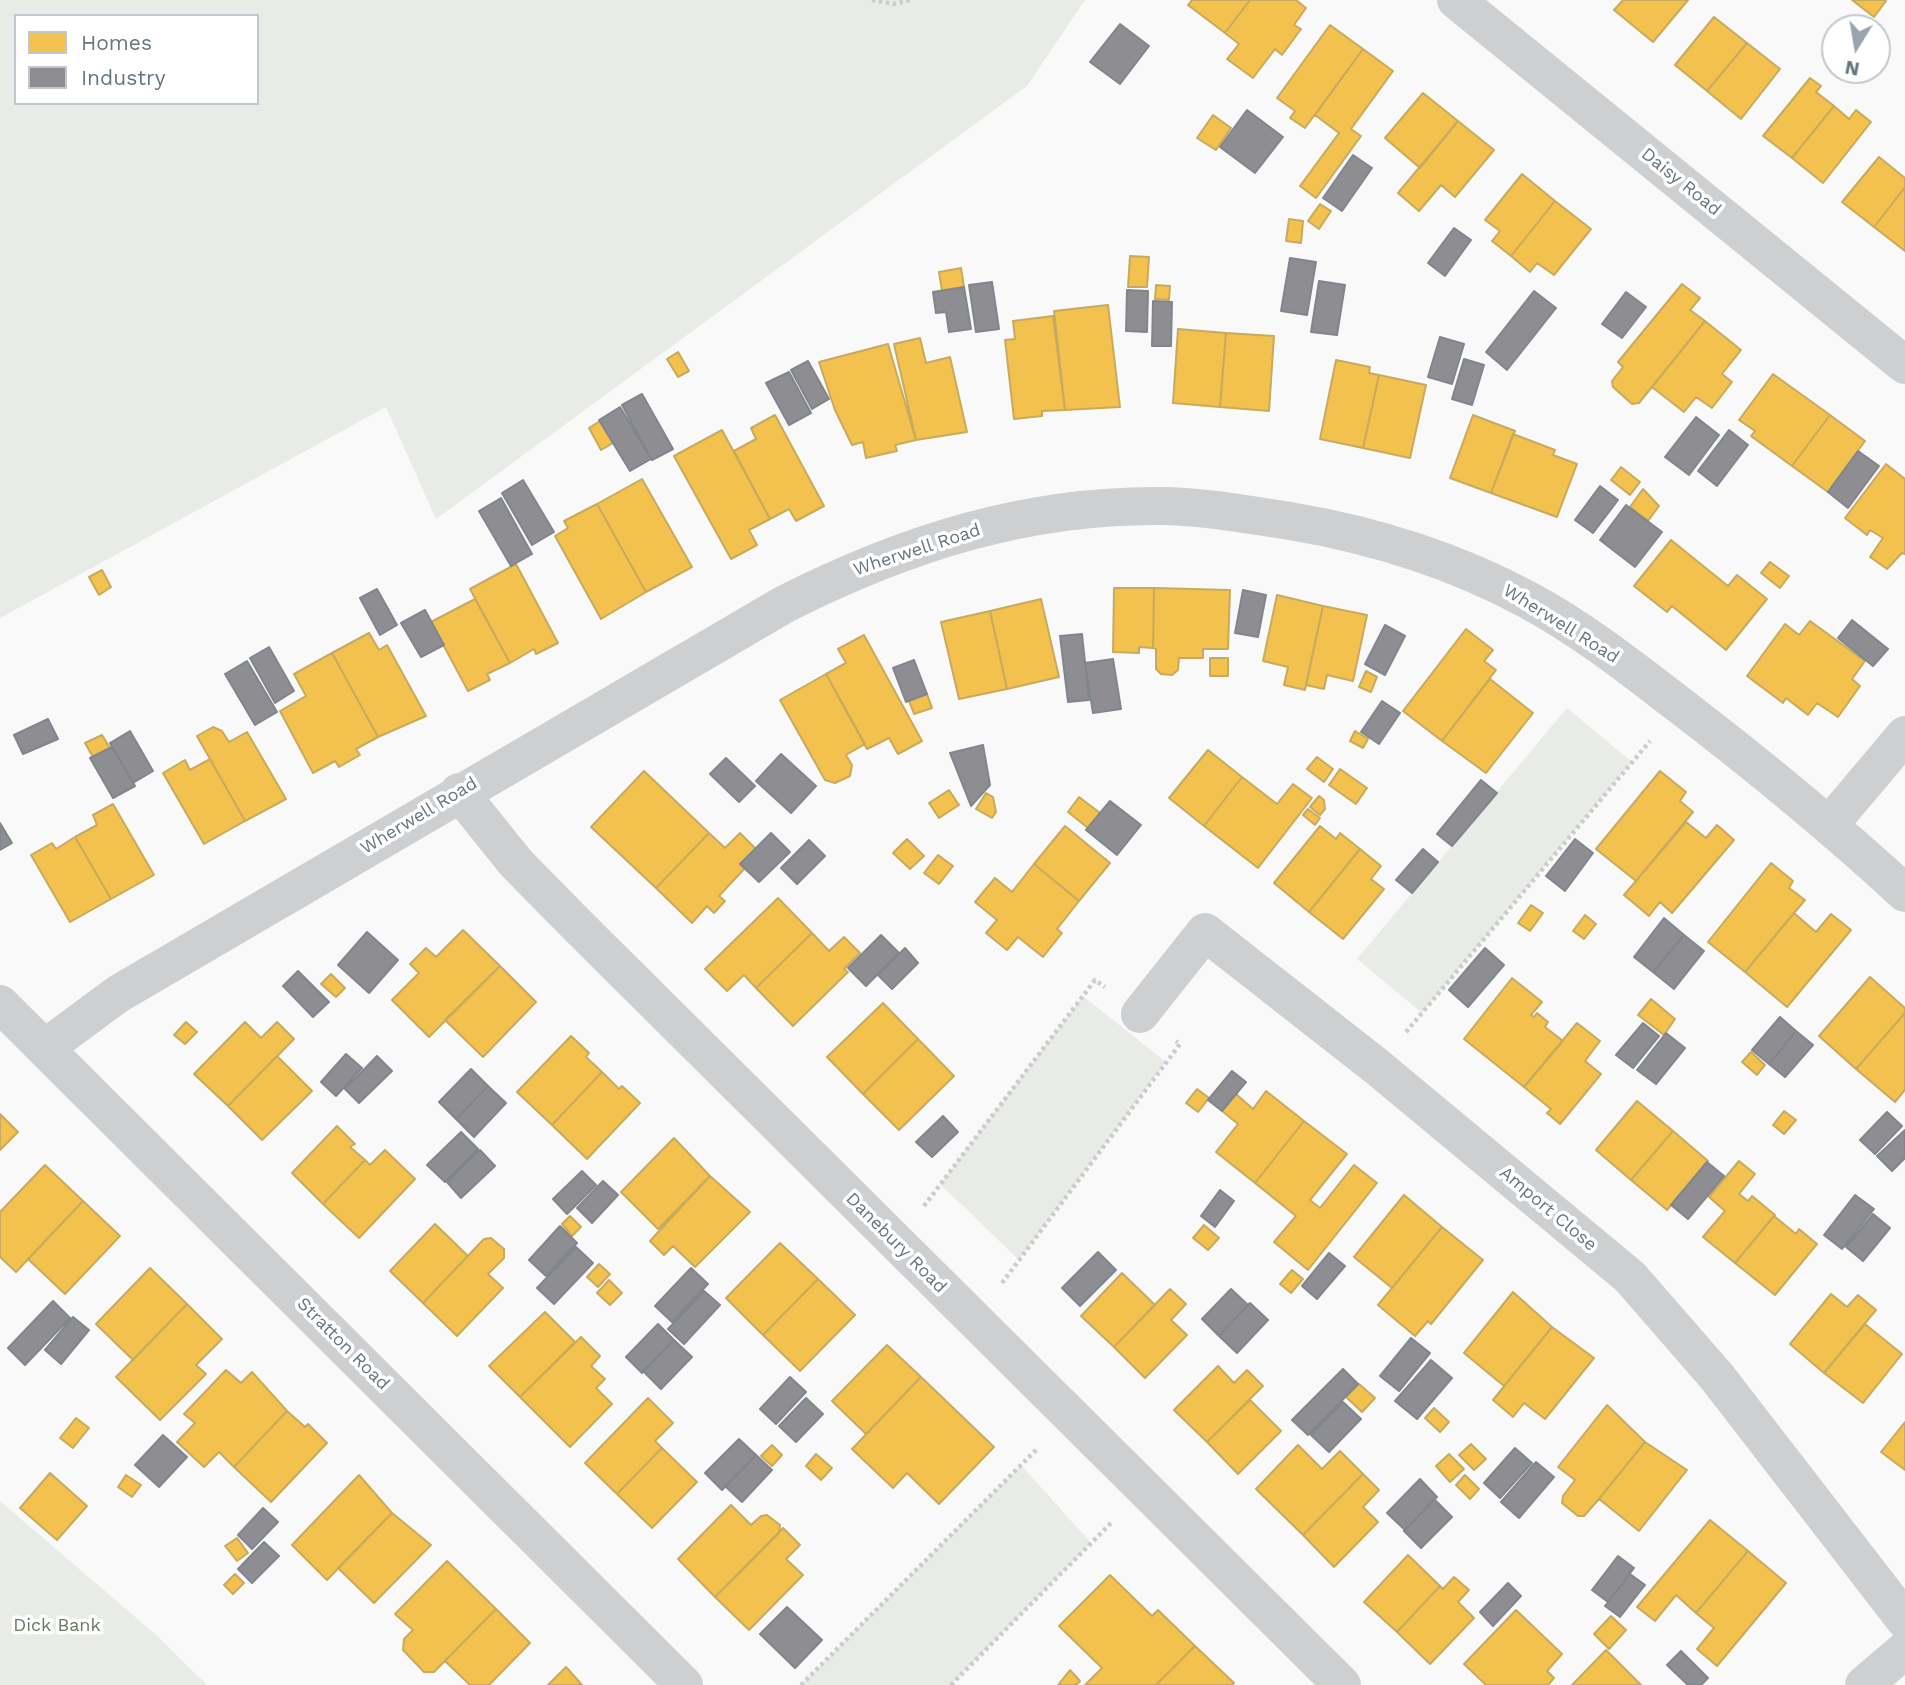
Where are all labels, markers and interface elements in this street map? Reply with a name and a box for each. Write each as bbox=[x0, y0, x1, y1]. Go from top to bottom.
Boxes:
legend bbox=[14, 14, 259, 105]
north arrow bbox=[1821, 14, 1891, 84]
text: Homes bbox=[81, 30, 152, 55]
text: N bbox=[1843, 56, 1861, 81]
text: Industry bbox=[81, 65, 166, 90]
street label: Daisy Road bbox=[1637, 143, 1725, 221]
street label: Wherwell Road bbox=[851, 519, 983, 581]
street label: Wherwell Road bbox=[1499, 580, 1623, 668]
street label: Wherwell Road bbox=[357, 773, 481, 859]
street label: Amport Close bbox=[1495, 1162, 1601, 1256]
street label: Danebury Road bbox=[841, 1188, 951, 1298]
street label: Stratton Road bbox=[292, 1293, 394, 1395]
park label: Dick Bank bbox=[13, 1615, 101, 1637]

